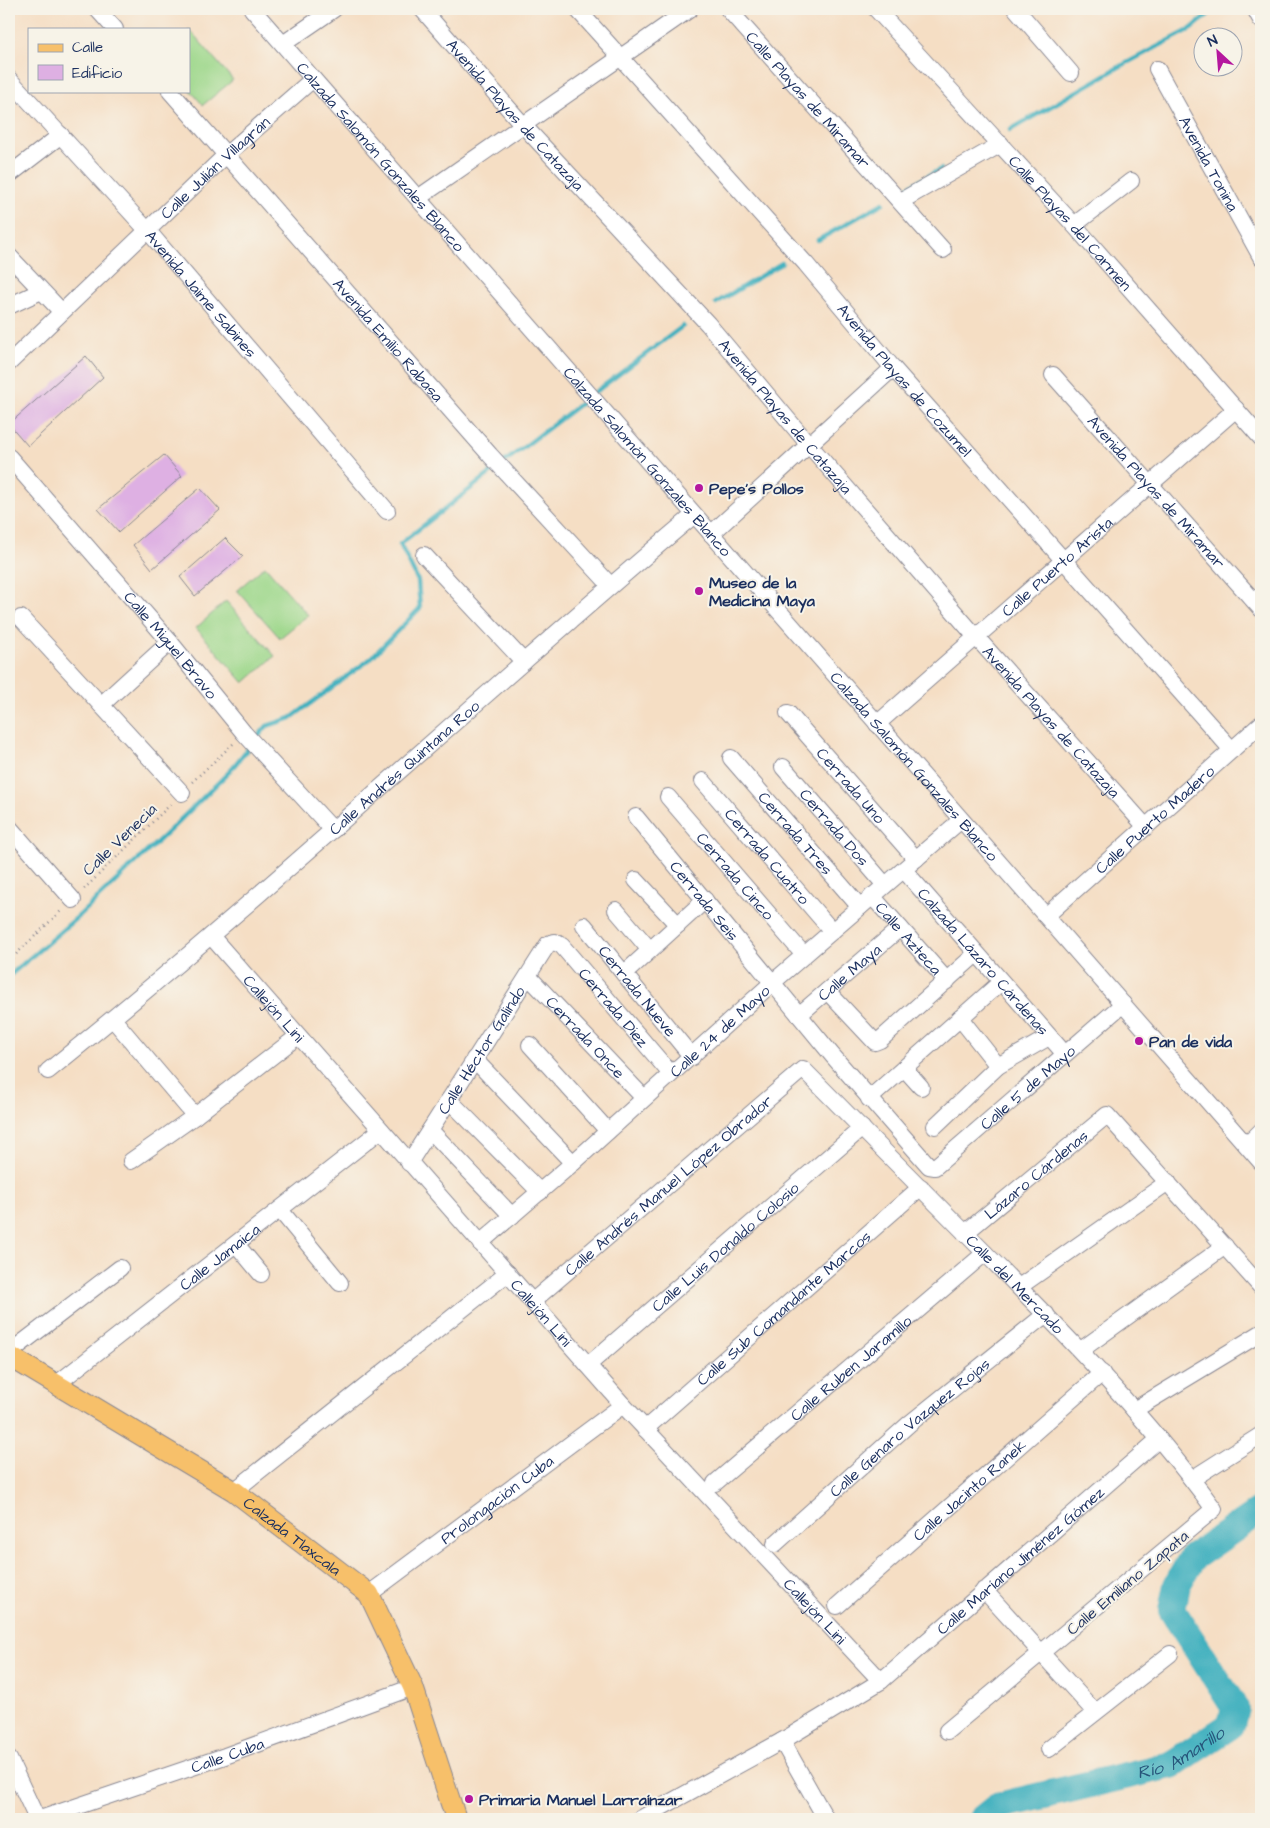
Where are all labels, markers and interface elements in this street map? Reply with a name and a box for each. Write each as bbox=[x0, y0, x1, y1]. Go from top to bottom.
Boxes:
street label: Calle Playas de Miramar bbox=[741, 27, 875, 173]
legend bbox=[28, 28, 190, 92]
north arrow bbox=[1192, 28, 1242, 78]
text: N bbox=[1204, 30, 1221, 52]
street label: Avenida Playas de Catazaja bbox=[441, 34, 589, 196]
text: Calle bbox=[72, 37, 103, 58]
street label: Calzada Salomón Gonzales Blanco bbox=[291, 58, 469, 257]
text: Edificio bbox=[72, 63, 123, 84]
street label: Calle Julián Villagrán bbox=[156, 112, 275, 224]
street label: Avenida Tonina bbox=[1173, 112, 1244, 216]
street label: Calle Playas del Carmen bbox=[1003, 151, 1137, 296]
street label: Avenida Jaime Sabines bbox=[140, 226, 261, 363]
street label: Avenida Emilio Rabasa bbox=[327, 274, 448, 407]
street label: Avenida Playas de Cozumel bbox=[832, 299, 977, 462]
street label: Avenida Playas de Catazaja bbox=[713, 334, 857, 499]
street label: Calzada Salomón Gonzales Blanco bbox=[558, 362, 736, 562]
street label: Avenida Playas de Miramar bbox=[1082, 411, 1230, 574]
place label: Pepe’s Pollos bbox=[709, 478, 804, 500]
marker: Pepe’s Pollos bbox=[693, 482, 705, 494]
street label: Calle Puerto Arista bbox=[997, 512, 1118, 622]
place label: Museo de la Medicina Maya bbox=[709, 572, 816, 613]
marker: Museo de la Medicina Maya bbox=[693, 585, 705, 597]
street label: Calle Miguel Bravo bbox=[119, 587, 222, 704]
street label: Avenida Playas de Catazaja bbox=[977, 641, 1125, 803]
street label: Calzada Salomón Gonzales Blanco bbox=[825, 667, 1003, 866]
street label: Calle Andrés Quintana Roo bbox=[324, 695, 485, 840]
street label: Cerrada Uno bbox=[811, 743, 890, 829]
street label: Calle Puerto Madero bbox=[1091, 761, 1220, 879]
street label: Cerrada Dos bbox=[794, 784, 874, 871]
street label: Cerrada Tres bbox=[753, 787, 837, 880]
street label: Calle Venecia bbox=[78, 799, 162, 881]
street label: Cerrada Cuatro bbox=[719, 804, 814, 910]
street label: Cerrada Cinco bbox=[691, 828, 779, 925]
street label: Cerrada Seis bbox=[664, 856, 744, 946]
street label: Calzada Lázaro Cárdenas bbox=[912, 883, 1054, 1040]
street label: Calle Azteca bbox=[870, 897, 947, 980]
street label: Calle Maya bbox=[813, 939, 886, 1006]
street label: Cerrada Nueve bbox=[593, 941, 681, 1042]
street label: Cerrada Diez bbox=[573, 963, 653, 1052]
street label: Callejón Lini bbox=[238, 970, 310, 1048]
street label: Calle 24 de Mayo bbox=[665, 980, 775, 1083]
street label: Calle Héctor Galindo bbox=[433, 982, 531, 1119]
street label: Cerrada Once bbox=[541, 992, 630, 1084]
place label: Pan de vida bbox=[1149, 1031, 1233, 1053]
marker: Pan de vida bbox=[1133, 1035, 1145, 1047]
street label: Calle 5 de Mayo bbox=[976, 1040, 1080, 1135]
street label: Calle Andrés Manuel López Obrador bbox=[560, 1090, 777, 1281]
street label: Lázaro Cárdenas bbox=[980, 1125, 1093, 1225]
street label: Calle Luis Donaldo Colosio bbox=[647, 1177, 804, 1317]
street label: Calle Jamaica bbox=[175, 1219, 265, 1296]
street label: Calle Sub Comandante Marcos bbox=[692, 1226, 876, 1391]
street label: Calle del Mercado bbox=[961, 1230, 1068, 1339]
street label: Callejón Lini bbox=[505, 1274, 577, 1352]
street label: Calle Ruben Jaramillo bbox=[786, 1310, 917, 1427]
street label: Calle Genaro Vazquez Rojas bbox=[825, 1353, 995, 1502]
street label: Calle Jacinto Ranek bbox=[908, 1434, 1032, 1547]
street label: Prolongación Cuba bbox=[436, 1450, 558, 1549]
street label: Calle Maríano Jiménez Gómez bbox=[932, 1482, 1109, 1640]
street label: Calzada Tlaxcala bbox=[238, 1492, 345, 1581]
street label: Calle Emiliano Zapata bbox=[1062, 1525, 1193, 1640]
street label: Callejón Lini bbox=[778, 1574, 852, 1650]
water label: Río Amarillo bbox=[1135, 1720, 1231, 1786]
street label: Calle Cuba bbox=[188, 1733, 267, 1779]
place label: Primaria Manuel Larraínzar bbox=[479, 1789, 682, 1811]
marker: Primaria Manuel Larraínzar bbox=[463, 1793, 475, 1805]

